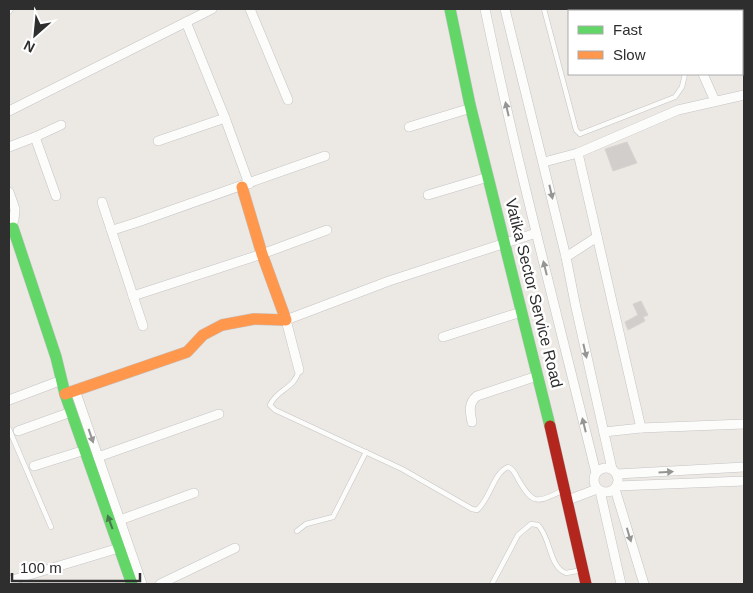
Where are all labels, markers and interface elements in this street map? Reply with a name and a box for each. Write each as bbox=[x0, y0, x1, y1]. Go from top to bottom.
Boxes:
north arrow bbox=[10, 10, 60, 60]
legend bbox=[568, 10, 743, 75]
text: Fast bbox=[613, 21, 643, 38]
text: N bbox=[21, 37, 37, 56]
text: Slow bbox=[613, 46, 646, 63]
one-way arrow bbox=[503, 102, 511, 117]
one-way arrow bbox=[547, 184, 555, 199]
street label: Vatika Sector Service Road bbox=[502, 197, 566, 389]
one-way arrow bbox=[541, 260, 549, 275]
one-way arrow bbox=[581, 343, 589, 358]
one-way arrow bbox=[580, 418, 588, 433]
one-way arrow bbox=[88, 429, 95, 444]
one-way arrow bbox=[658, 468, 674, 476]
one-way arrow bbox=[106, 514, 113, 529]
one-way arrow bbox=[626, 528, 634, 543]
scale bar bbox=[12, 550, 140, 582]
text: 100 m bbox=[20, 559, 62, 576]

